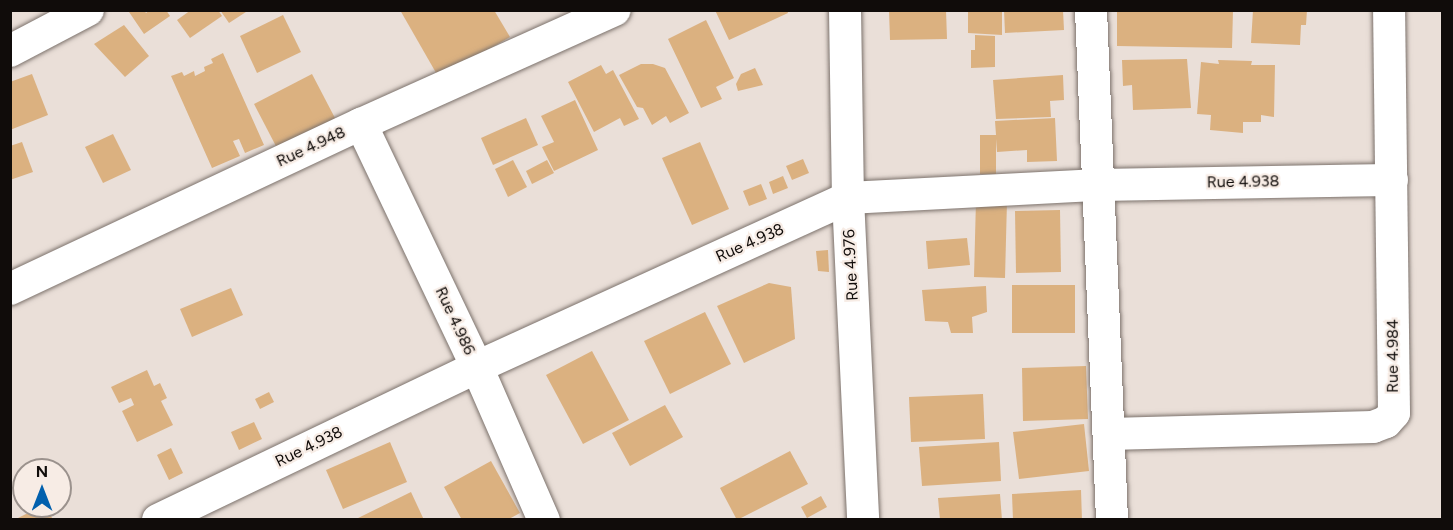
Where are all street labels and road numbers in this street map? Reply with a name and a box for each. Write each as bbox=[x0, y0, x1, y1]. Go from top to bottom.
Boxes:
street label: Rue 4.948 bbox=[274, 123, 348, 171]
street label: Rue 4.938 bbox=[1207, 172, 1279, 192]
street label: Rue 4.938 bbox=[713, 219, 787, 267]
street label: Rue 4.976 bbox=[840, 229, 862, 301]
street label: Rue 4.986 bbox=[431, 284, 479, 358]
street label: Rue 4.984 bbox=[1383, 319, 1403, 393]
street label: Rue 4.938 bbox=[272, 422, 346, 472]

